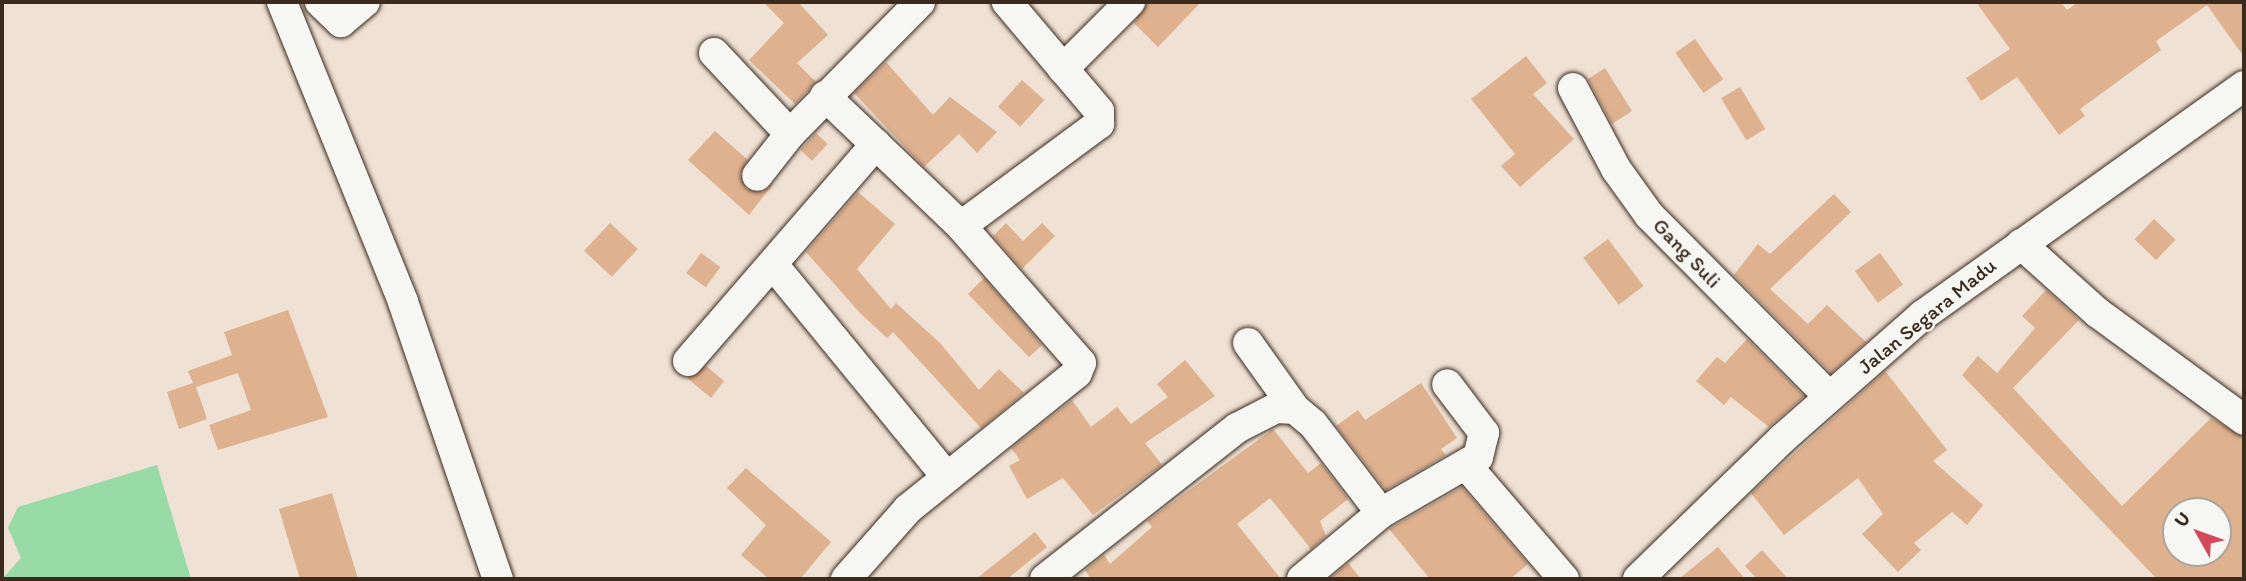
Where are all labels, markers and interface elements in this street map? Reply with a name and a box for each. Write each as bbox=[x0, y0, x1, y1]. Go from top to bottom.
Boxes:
street label: Gang Suli bbox=[1648, 213, 1726, 293]
street label: Jalan Segara Madu bbox=[1853, 253, 2001, 379]
north arrow bbox=[2162, 497, 2232, 567]
text: U bbox=[2169, 507, 2195, 532]

